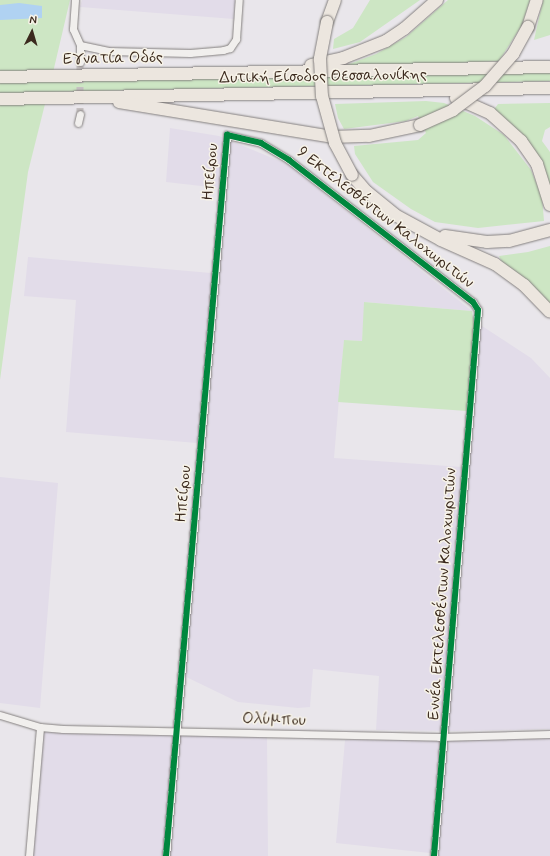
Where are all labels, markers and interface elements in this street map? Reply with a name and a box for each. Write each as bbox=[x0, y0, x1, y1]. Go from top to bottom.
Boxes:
north arrow bbox=[12, 12, 52, 52]
text: N bbox=[29, 13, 37, 27]
street label: Εγνατία Οδός bbox=[63, 49, 163, 69]
street label: Δυτική Είσοδος Θεσσαλονίκης bbox=[219, 66, 427, 88]
street label: Ηπείρου bbox=[199, 143, 223, 201]
street label: 9 Εκτελεσθέντων Καλοχωριτών bbox=[293, 143, 477, 293]
street label: Ηπείρου bbox=[172, 465, 196, 523]
street label: Εννέα Εκτελεσθέντων Καλοχωριτών bbox=[425, 467, 461, 721]
street label: Ολύμπου bbox=[242, 709, 306, 731]

